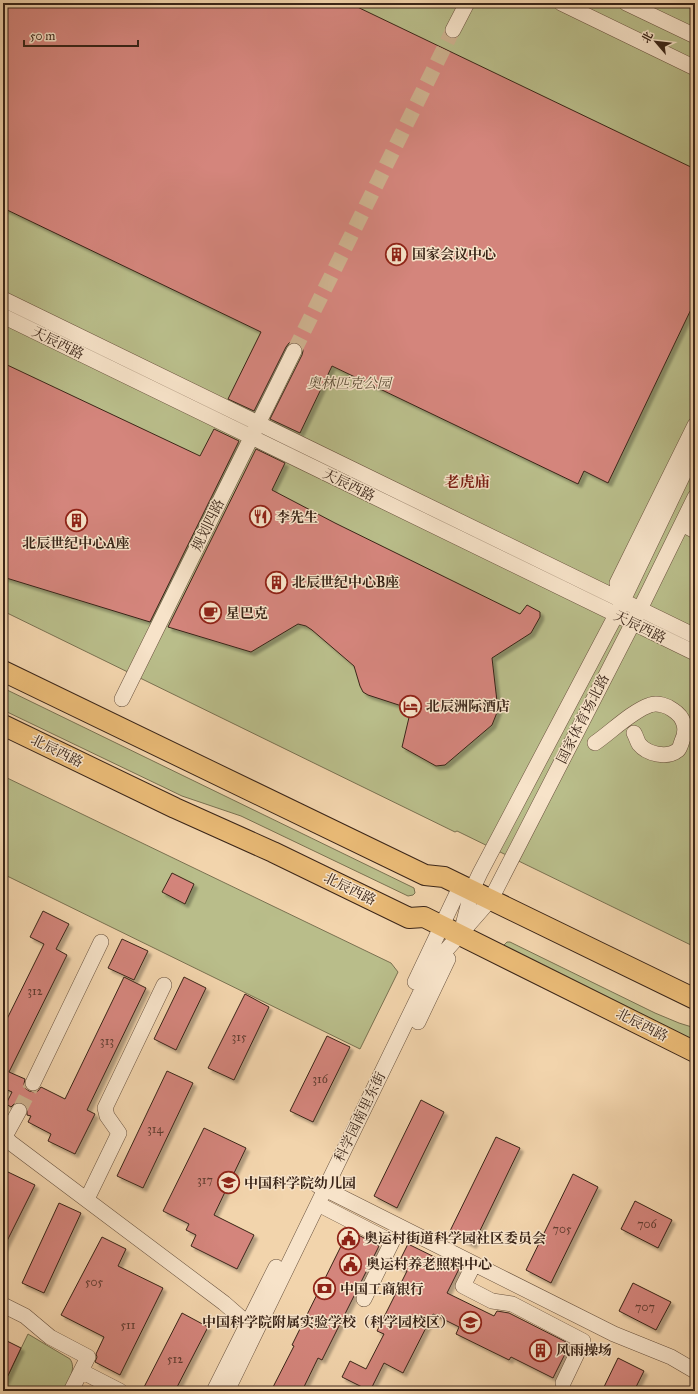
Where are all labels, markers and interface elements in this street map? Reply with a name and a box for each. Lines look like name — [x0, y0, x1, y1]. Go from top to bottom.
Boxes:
scale bar — [24, 22, 138, 48]
north arrow — [636, 22, 676, 62]
text: 50 m — [30, 29, 55, 43]
text: 北 — [639, 30, 656, 45]
building icon: 国家会议中心 — [384, 241, 410, 267]
place label: 国家会议中心 — [412, 246, 496, 263]
street label: 天辰西路 — [29, 323, 87, 363]
park label: 奥林匹克公园 — [307, 375, 393, 392]
street label: 天辰西路 — [320, 465, 378, 505]
district label: 老虎庙 — [444, 473, 490, 491]
street label: 规划四路 — [188, 496, 228, 554]
restaurant icon: 李先生 — [247, 504, 273, 530]
building icon: 北辰世纪中心A座 — [63, 508, 89, 534]
place label: 李先生 — [276, 509, 318, 526]
place label: 北辰世纪中心A座 — [22, 535, 130, 552]
building icon: 北辰世纪中心B座 — [263, 569, 289, 595]
place label: 北辰世纪中心B座 — [292, 574, 399, 591]
cafe icon: 星巴克 — [197, 600, 223, 626]
place label: 星巴克 — [226, 605, 268, 622]
street label: 天辰西路 — [611, 607, 669, 647]
street label: 国家体育场北路 — [553, 671, 613, 767]
hotel icon: 北辰洲际酒店 — [397, 693, 423, 719]
place label: 北辰洲际酒店 — [426, 698, 510, 715]
street label: 北辰西路 — [28, 731, 86, 771]
street label: 北辰西路 — [321, 869, 379, 909]
house number: 312 — [27, 984, 43, 998]
street label: 北辰西路 — [613, 1005, 671, 1045]
house number: 315 — [231, 1030, 247, 1044]
house number: 313 — [100, 1034, 114, 1048]
street label: 科学园南里东街 — [331, 1069, 389, 1165]
house number: 316 — [312, 1072, 329, 1086]
house number: 314 — [147, 1122, 163, 1136]
school or university icon: 中国科学院幼儿园 — [215, 1170, 241, 1196]
house number: 317 — [197, 1173, 213, 1187]
place label: 中国科学院幼儿园 — [244, 1175, 356, 1192]
house number: 706 — [637, 1217, 658, 1231]
house number: 705 — [553, 1222, 572, 1236]
public building icon: 奥运村街道科学园社区委员会 — [336, 1225, 362, 1251]
place label: 奥运村街道科学园社区委员会 — [364, 1230, 546, 1247]
public building icon: 奥运村养老照料中心 — [338, 1251, 364, 1277]
place label: 奥运村养老照料中心 — [366, 1256, 492, 1273]
house number: 505 — [85, 1275, 103, 1289]
bank icon: 中国工商银行 — [311, 1276, 337, 1302]
place label: 中国工商银行 — [340, 1281, 424, 1298]
house number: 707 — [635, 1300, 655, 1314]
school or university icon: 中国科学院附属实验学校（科学园校区） — [457, 1309, 483, 1335]
place label: 中国科学院附属实验学校（科学园校区） — [202, 1314, 454, 1331]
house number: 511 — [120, 1318, 136, 1332]
building icon: 风雨操场 — [527, 1337, 553, 1363]
place label: 风雨操场 — [556, 1342, 612, 1359]
house number: 512 — [167, 1352, 183, 1366]

